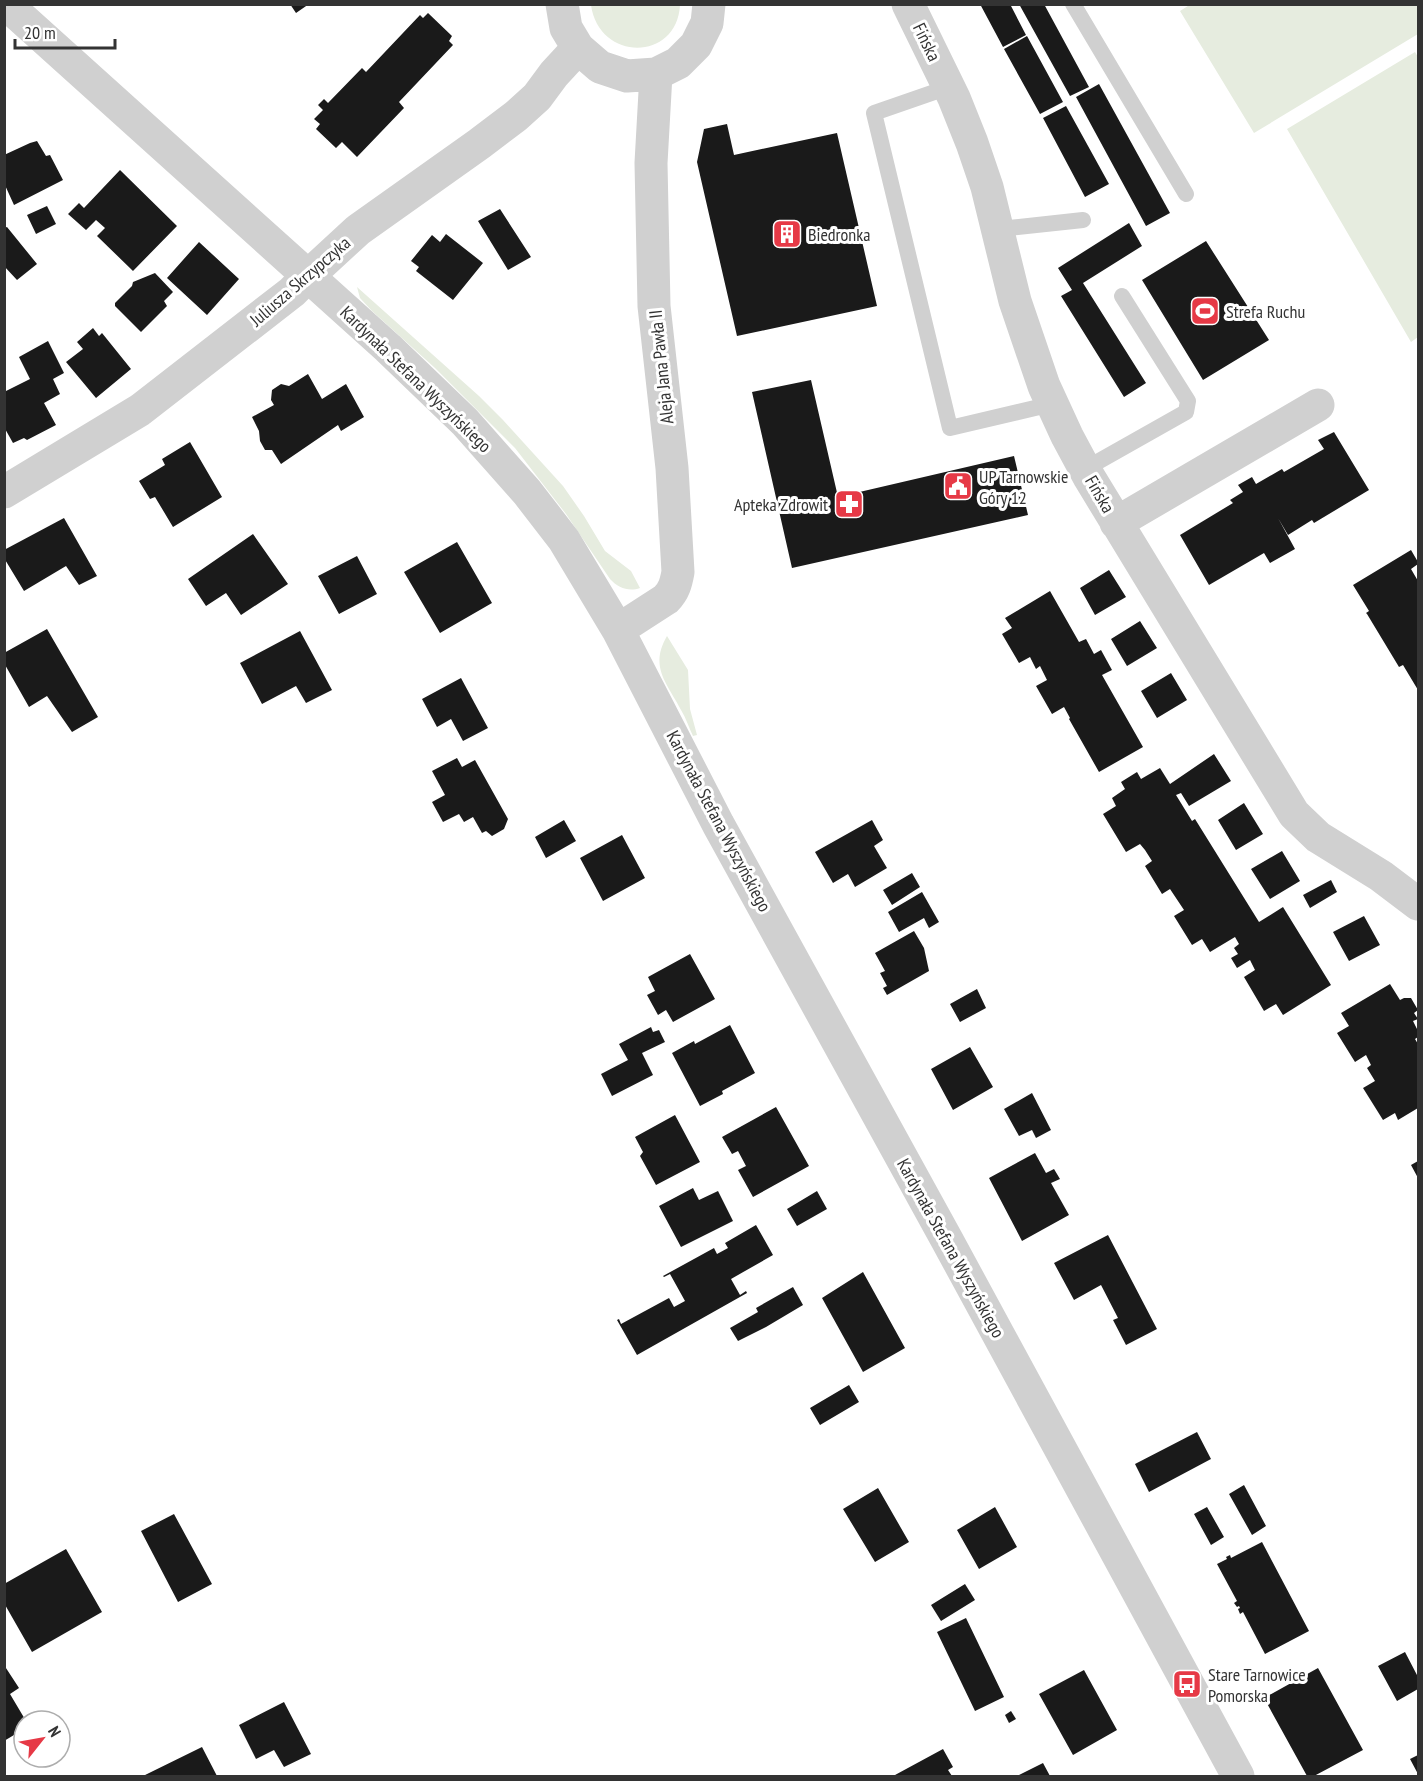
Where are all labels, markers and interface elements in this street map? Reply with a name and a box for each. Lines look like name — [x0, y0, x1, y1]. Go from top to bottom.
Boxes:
scale bar — [15, 12, 116, 50]
street label: Fińska — [908, 19, 946, 65]
text: 20 m — [24, 21, 56, 44]
building icon: Biedronka — [771, 218, 803, 250]
place label: Biedronka — [808, 223, 870, 246]
street label: Juliusza Skrzypczyka — [244, 231, 355, 332]
sports icon: Strefa Ruchu — [1189, 295, 1221, 327]
place label: Strefa Ruchu — [1226, 300, 1305, 323]
street label: Kardynała Stefana Wyszyńskiego — [336, 301, 497, 457]
street label: Aleja Jana Pawła II — [644, 309, 678, 425]
place label: UP Tarnowskie Góry 12 — [979, 465, 1068, 509]
public building icon: UP Tarnowskie Góry 12 — [942, 470, 974, 502]
street label: Fińska — [1080, 471, 1120, 517]
pharmacy icon: Apteka Zdrowit — [833, 488, 865, 520]
place label: Apteka Zdrowit — [734, 493, 828, 516]
street label: Kardynała Stefana Wyszyńskiego — [662, 727, 777, 916]
street label: Kardynała Stefana Wyszyńskiego — [892, 1154, 1010, 1342]
place label: Stare Tarnowice Pomorska — [1208, 1663, 1306, 1707]
bus stop icon: Stare Tarnowice Pomorska — [1171, 1668, 1203, 1700]
north arrow — [12, 1709, 72, 1769]
text: N — [44, 1722, 66, 1740]

